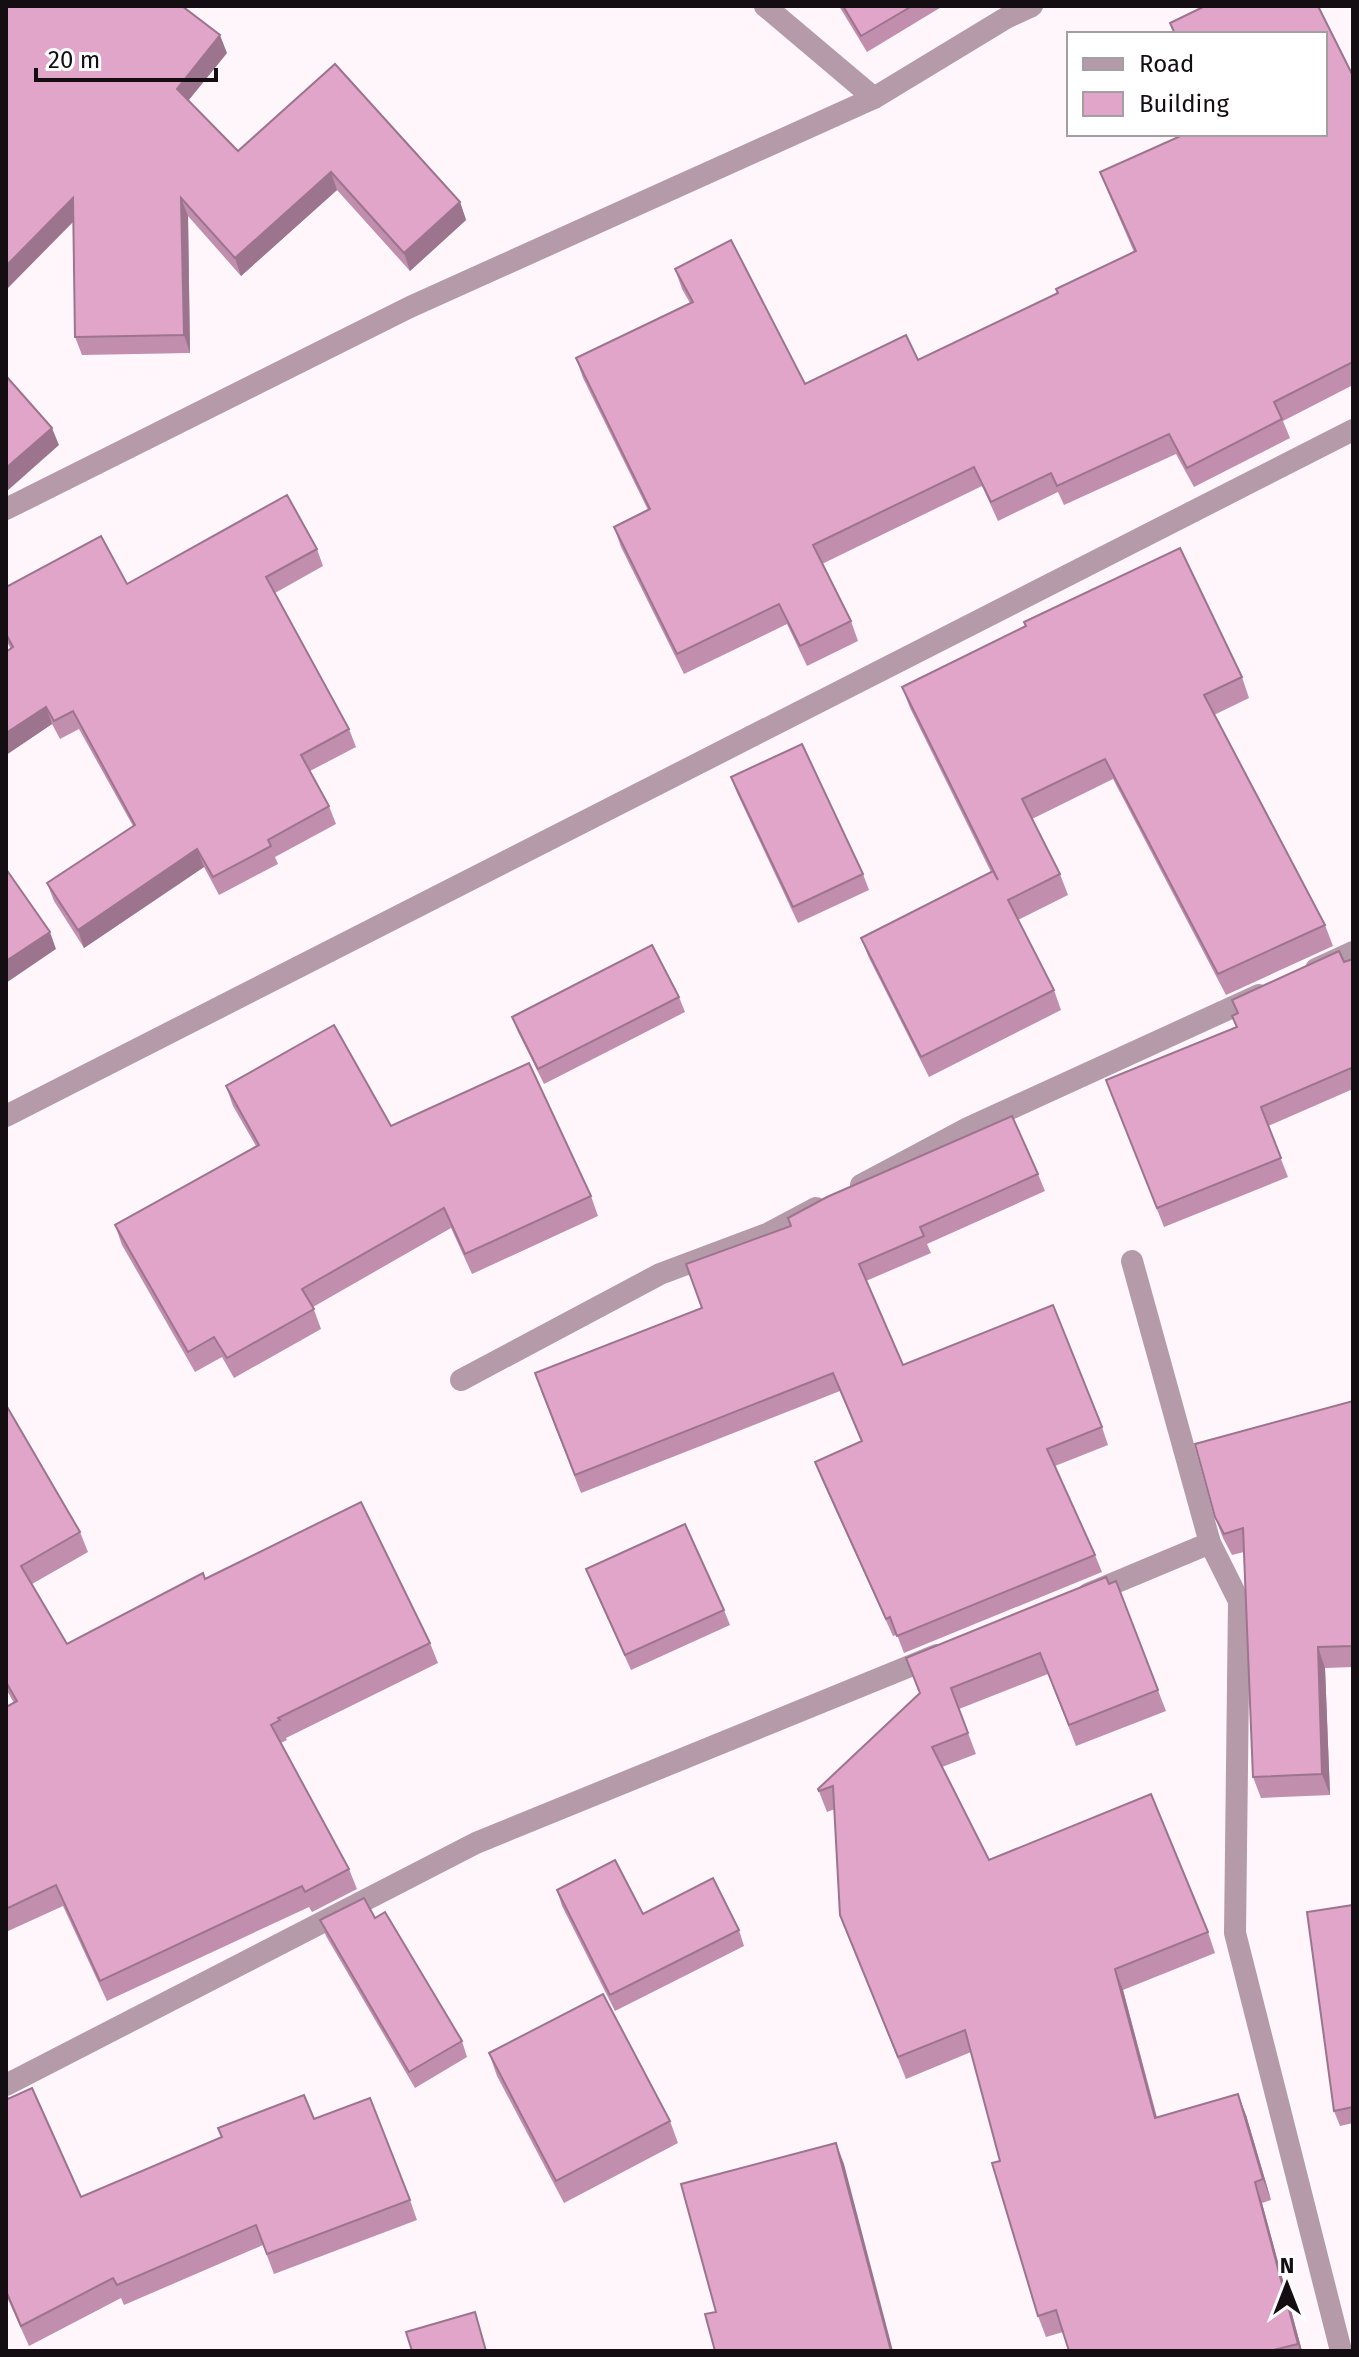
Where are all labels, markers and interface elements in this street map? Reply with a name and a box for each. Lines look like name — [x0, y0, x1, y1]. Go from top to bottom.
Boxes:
scale bar — [36, 32, 216, 82]
legend — [1067, 32, 1327, 136]
text: 20 m — [48, 46, 100, 74]
text: Road — [1139, 50, 1194, 78]
text: Building — [1139, 90, 1229, 118]
north arrow — [1247, 2245, 1327, 2325]
text: N — [1280, 2252, 1294, 2279]

